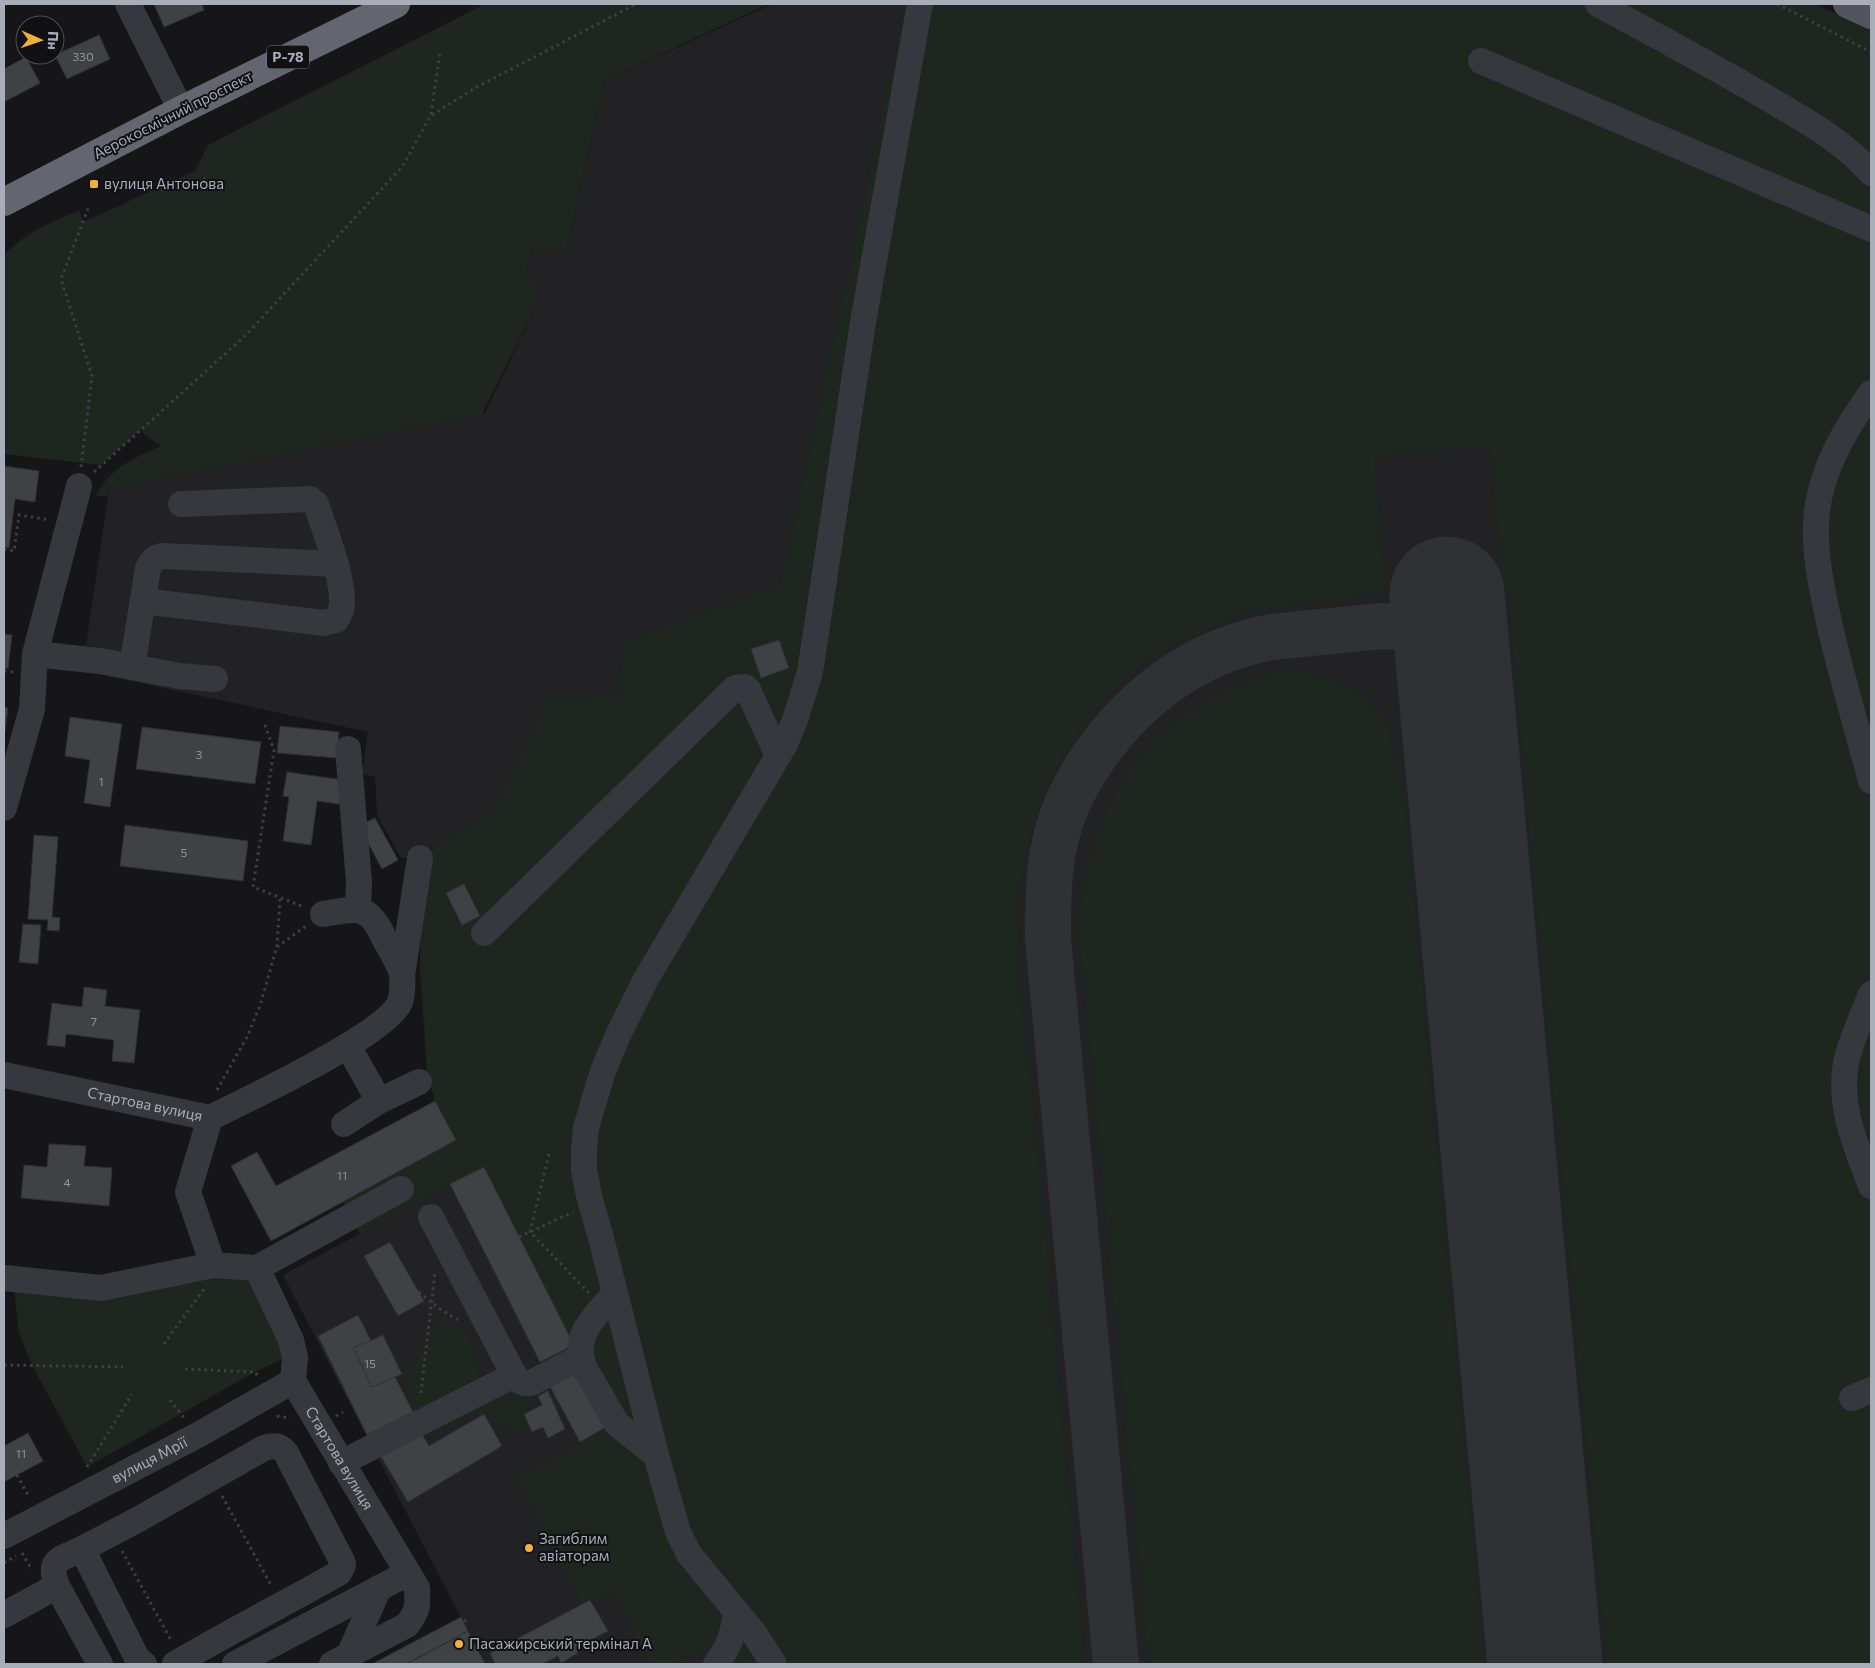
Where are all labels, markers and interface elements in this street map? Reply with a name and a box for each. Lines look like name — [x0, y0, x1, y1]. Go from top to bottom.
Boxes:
north arrow — [15, 15, 65, 65]
text: Пн — [45, 31, 62, 50]
road number: Р-78 — [267, 46, 309, 68]
house number: 330 — [72, 49, 94, 63]
street label: Аерокосмічний проспект — [90, 66, 255, 162]
place label: вулиця Антонова — [104, 174, 224, 192]
marker: вулиця Антонова — [88, 178, 100, 190]
house number: 3 — [196, 747, 203, 761]
house number: 1 — [98, 774, 104, 788]
house number: 5 — [181, 845, 188, 859]
house number: 7 — [91, 1014, 97, 1028]
street label: Стартова вулиця — [86, 1083, 204, 1124]
house number: 11 — [337, 1168, 347, 1182]
house number: 4 — [63, 1175, 71, 1189]
house number: 15 — [364, 1356, 376, 1370]
street label: Стартова вулиця — [302, 1403, 378, 1513]
street label: вулиця Мрії — [108, 1432, 191, 1487]
house number: 11 — [16, 1446, 26, 1460]
place label: Загиблим авіаторам — [539, 1529, 610, 1564]
marker: Загиблим авіаторам — [523, 1542, 535, 1554]
place label: Пасажирський термінал A — [469, 1634, 652, 1652]
marker: Пасажирський термінал A — [453, 1638, 465, 1650]

